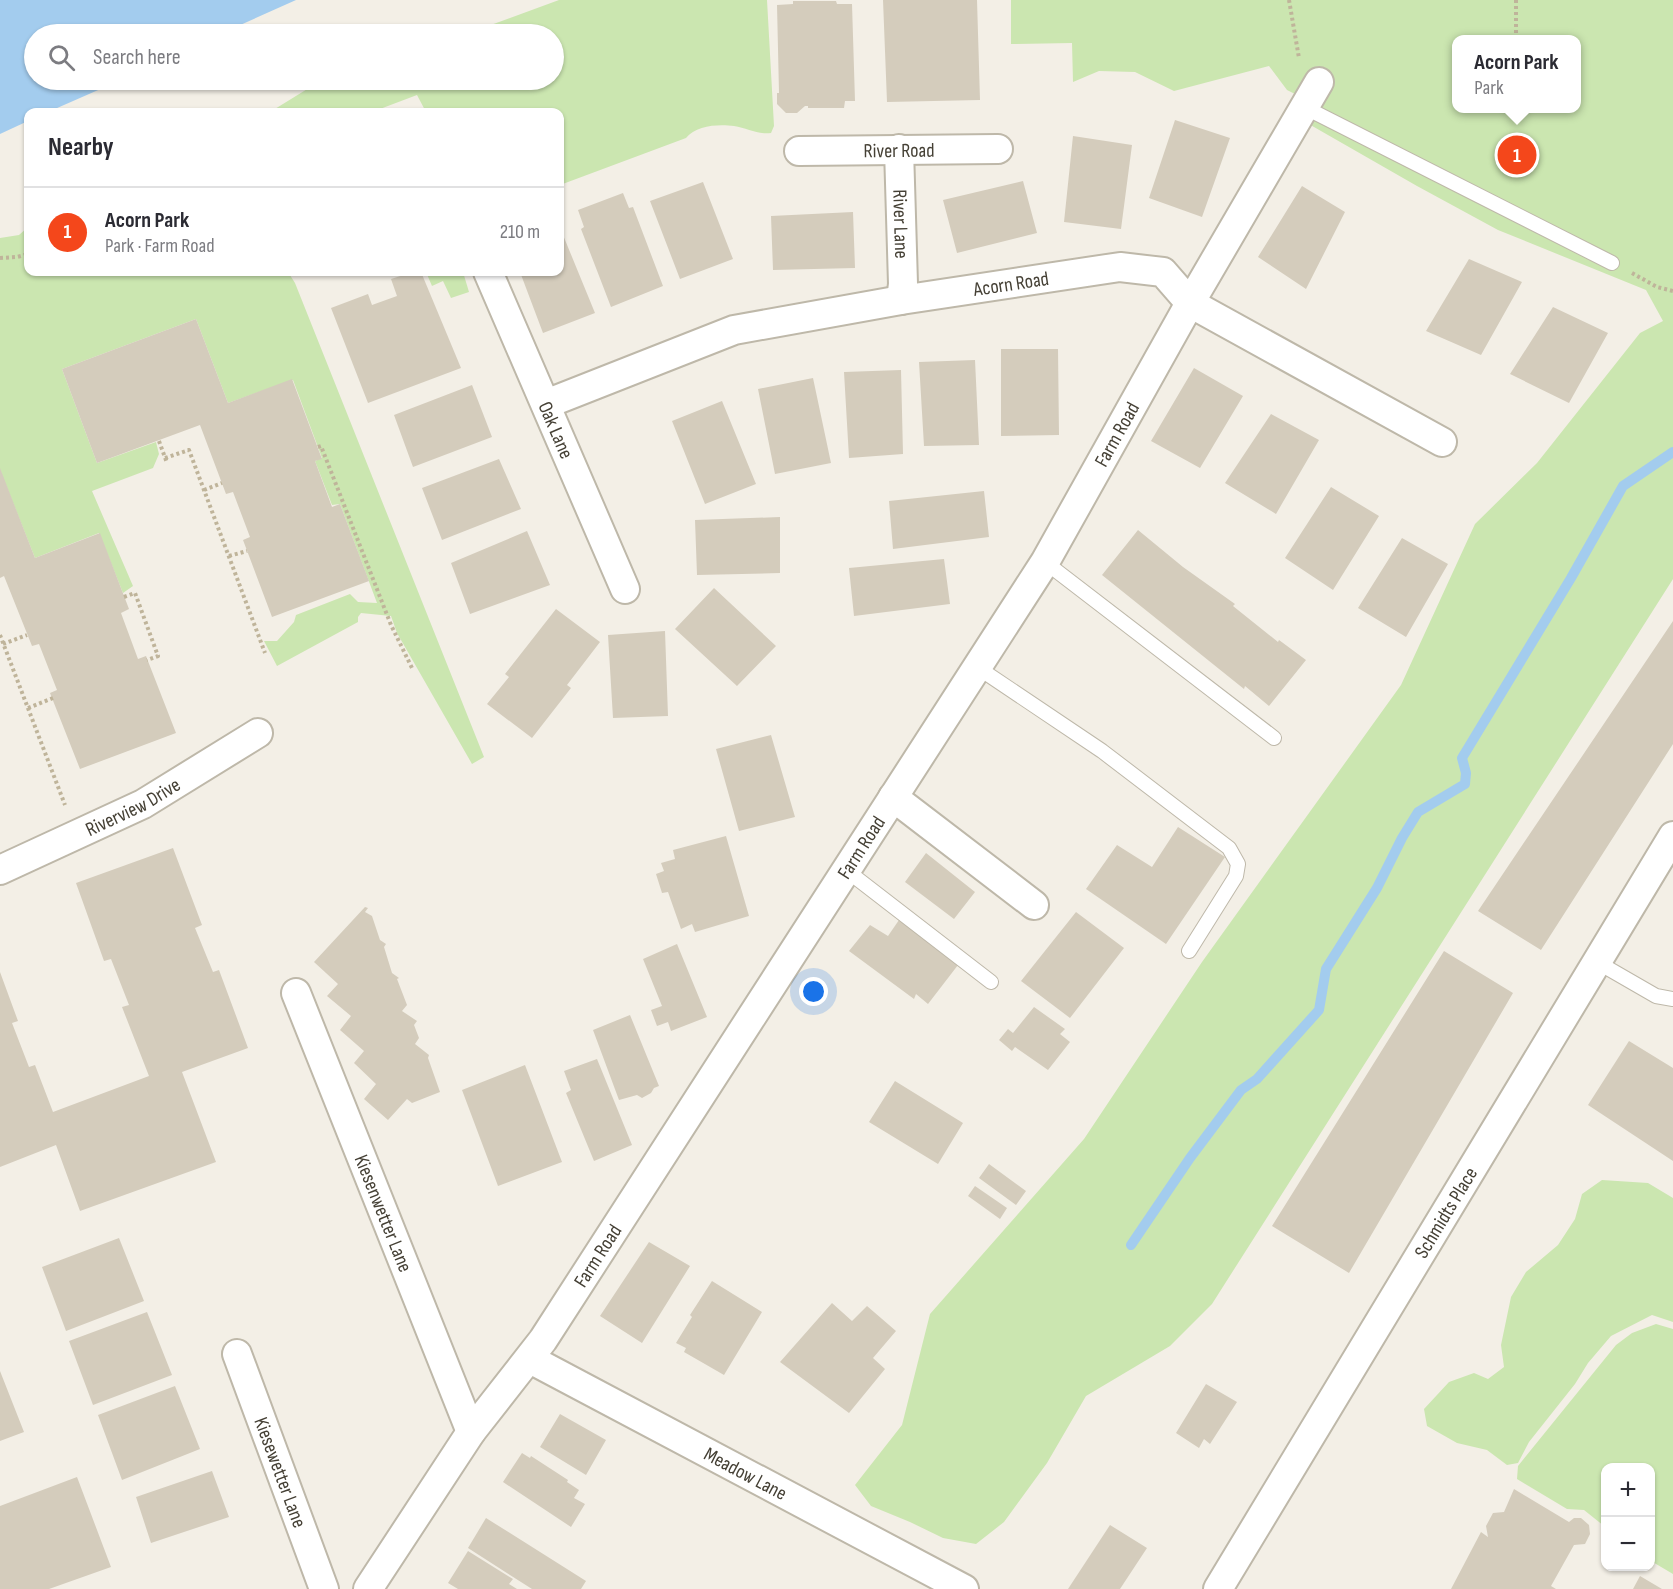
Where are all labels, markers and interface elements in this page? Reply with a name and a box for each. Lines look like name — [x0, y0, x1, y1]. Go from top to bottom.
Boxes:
search box — [24, 24, 564, 90]
popup — [1452, 35, 1581, 113]
icon: search — [45, 41, 78, 74]
text: Search here — [93, 44, 180, 71]
text: Acorn Park — [1474, 49, 1559, 76]
text: Park — [1474, 76, 1504, 100]
text: Nearby — [48, 132, 114, 163]
pin: 1 — [1498, 132, 1537, 178]
street label: River Road — [863, 139, 935, 163]
street label: River Lane — [887, 189, 913, 259]
text: Acorn Park — [105, 207, 189, 234]
text: 1 — [64, 220, 71, 244]
text: 210 m — [500, 220, 540, 244]
text: Park · Farm Road — [105, 234, 215, 258]
street label: Acorn Road — [971, 267, 1051, 302]
street label: Oak Lane — [532, 398, 578, 463]
street label: Farm Road — [1090, 398, 1145, 471]
street label: Riverview Drive — [82, 773, 185, 842]
street label: Farm Road — [833, 812, 891, 884]
your location — [799, 977, 828, 1006]
street label: Kiesenwetter Lane — [349, 1151, 417, 1276]
street label: Schmidts Place — [1410, 1163, 1483, 1263]
street label: Farm Road — [569, 1220, 627, 1292]
street label: Kiesewetter Lane — [248, 1414, 311, 1531]
street label: Meadow Lane — [700, 1442, 791, 1506]
map controls — [1601, 1463, 1655, 1571]
button: + — [1601, 1463, 1655, 1517]
button: − — [1601, 1517, 1655, 1571]

